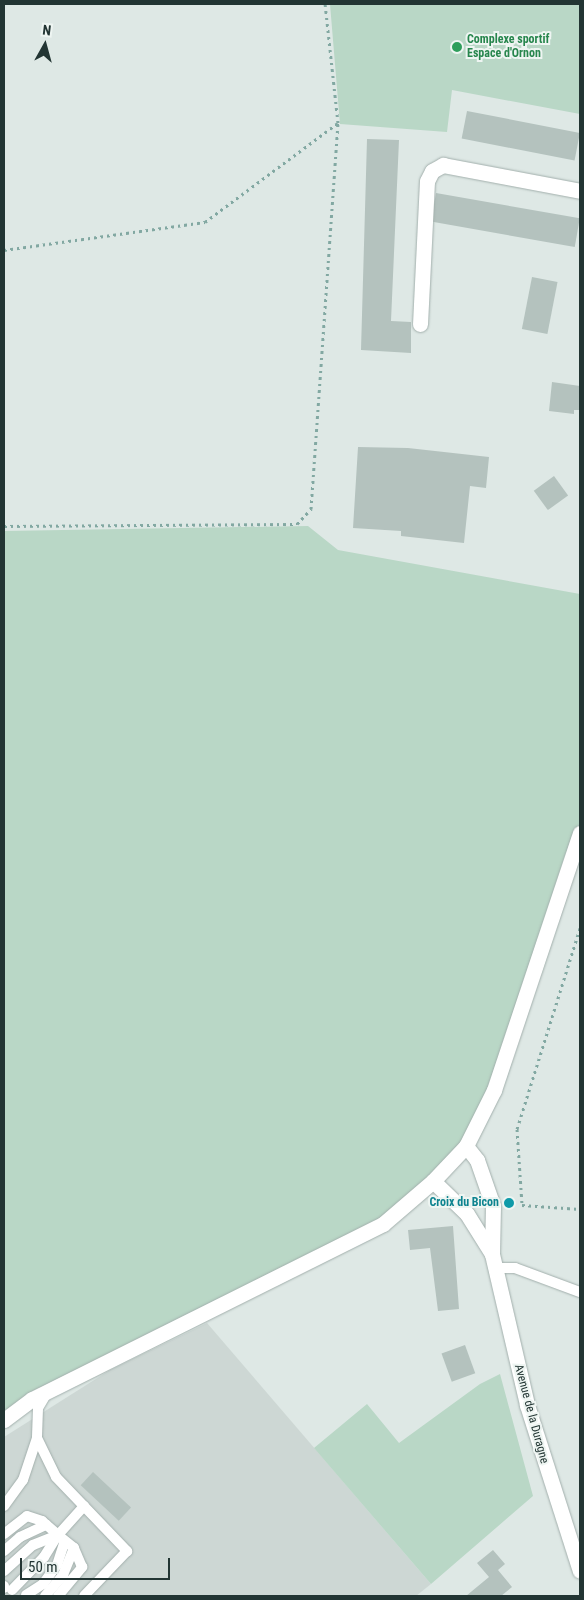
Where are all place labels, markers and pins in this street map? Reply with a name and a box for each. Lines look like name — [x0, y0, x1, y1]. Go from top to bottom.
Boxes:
place label: Complexe sportif Espace d'Ornon — [467, 33, 549, 61]
marker: Complexe sportif Espace d'Ornon — [451, 41, 463, 53]
place label: Croix du Bicon — [429, 1196, 499, 1210]
marker: Croix du Bicon — [503, 1197, 515, 1209]

